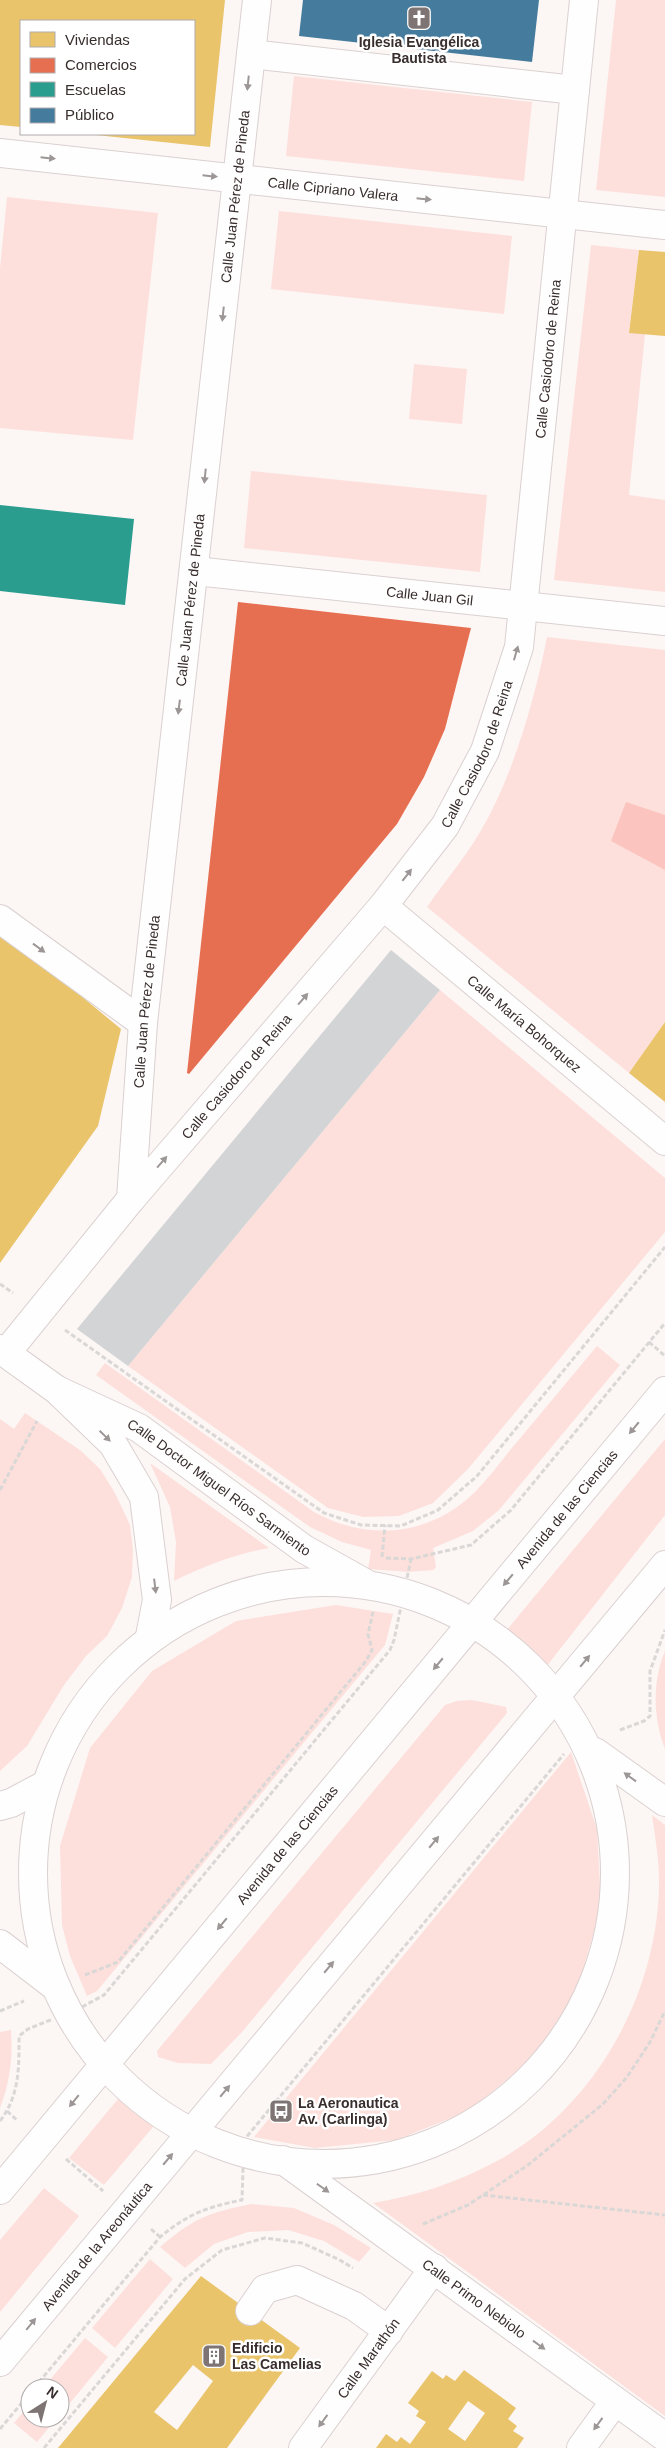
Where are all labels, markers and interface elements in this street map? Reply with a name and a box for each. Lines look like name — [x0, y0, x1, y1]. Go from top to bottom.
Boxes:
church icon: Iglesia Evangélica Bautista — [406, 5, 432, 31]
legend — [20, 20, 195, 135]
text: Viviendas — [65, 31, 130, 48]
place label: Iglesia Evangélica Bautista — [359, 34, 480, 66]
text: Comercios — [65, 56, 137, 73]
one-way arrow — [244, 76, 252, 92]
text: Escuelas — [65, 81, 126, 98]
text: Público — [65, 106, 114, 123]
street label: Calle Juan Pérez de Pineda — [218, 109, 253, 284]
one-way arrow — [41, 154, 57, 162]
one-way arrow — [202, 172, 218, 180]
street label: Calle Cipriano Valera — [267, 174, 399, 204]
one-way arrow — [416, 195, 432, 203]
street label: Calle Casiodoro de Reina — [532, 278, 564, 439]
one-way arrow — [219, 307, 227, 323]
one-way arrow — [201, 468, 209, 484]
street label: Calle Juan Pérez de Pineda — [173, 513, 208, 687]
street label: Calle Juan Gil — [385, 583, 474, 609]
one-way arrow — [513, 645, 521, 660]
street label: Calle Casiodoro de Reina — [438, 678, 516, 831]
one-way arrow — [175, 699, 183, 715]
one-way arrow — [402, 868, 412, 882]
street label: Calle Juan Pérez de Pineda — [131, 914, 163, 1089]
one-way arrow — [33, 943, 46, 953]
street label: Calle María Bohorquez — [464, 972, 585, 1076]
one-way arrow — [297, 993, 308, 1006]
street label: Calle Casiodoro de Reina — [178, 1010, 295, 1142]
one-way arrow — [157, 1156, 168, 1169]
street label: Calle Doctor Miguel Ríos Sarmiento — [125, 1416, 314, 1559]
one-way arrow — [628, 1421, 639, 1434]
one-way arrow — [99, 1430, 111, 1442]
street label: Avenida de las Ciencias — [513, 1446, 621, 1572]
one-way arrow — [502, 1573, 513, 1586]
one-way arrow — [151, 1578, 159, 1594]
one-way arrow — [579, 1655, 590, 1668]
one-way arrow — [432, 1657, 443, 1670]
one-way arrow — [623, 1772, 637, 1782]
street label: Avenida de las Ciencias — [233, 1782, 341, 1907]
one-way arrow — [428, 1836, 439, 1849]
one-way arrow — [217, 1917, 228, 1930]
one-way arrow — [324, 1960, 335, 1973]
one-way arrow — [219, 2086, 231, 2098]
one-way arrow — [69, 2094, 80, 2107]
place label: La Aeronautica Av. (Carlinga) — [298, 2095, 399, 2127]
bus stop icon: La Aeronautica Av. (Carlinga) — [268, 2098, 294, 2124]
one-way arrow — [163, 2153, 174, 2166]
street label: Avenida de la Areonáutica — [38, 2178, 155, 2314]
one-way arrow — [316, 2183, 330, 2193]
street label: Calle Primo Nebiolo — [419, 2256, 529, 2342]
street label: Calle Marathón — [334, 2315, 403, 2401]
one-way arrow — [25, 2319, 37, 2331]
place label: Edificio Las Camelias — [232, 2340, 322, 2372]
one-way arrow — [532, 2340, 546, 2350]
building icon: Edificio Las Camelias — [201, 2343, 227, 2369]
north arrow — [20, 2378, 70, 2428]
text: N — [44, 2383, 61, 2402]
one-way arrow — [318, 2414, 328, 2428]
one-way arrow — [593, 2417, 603, 2431]

